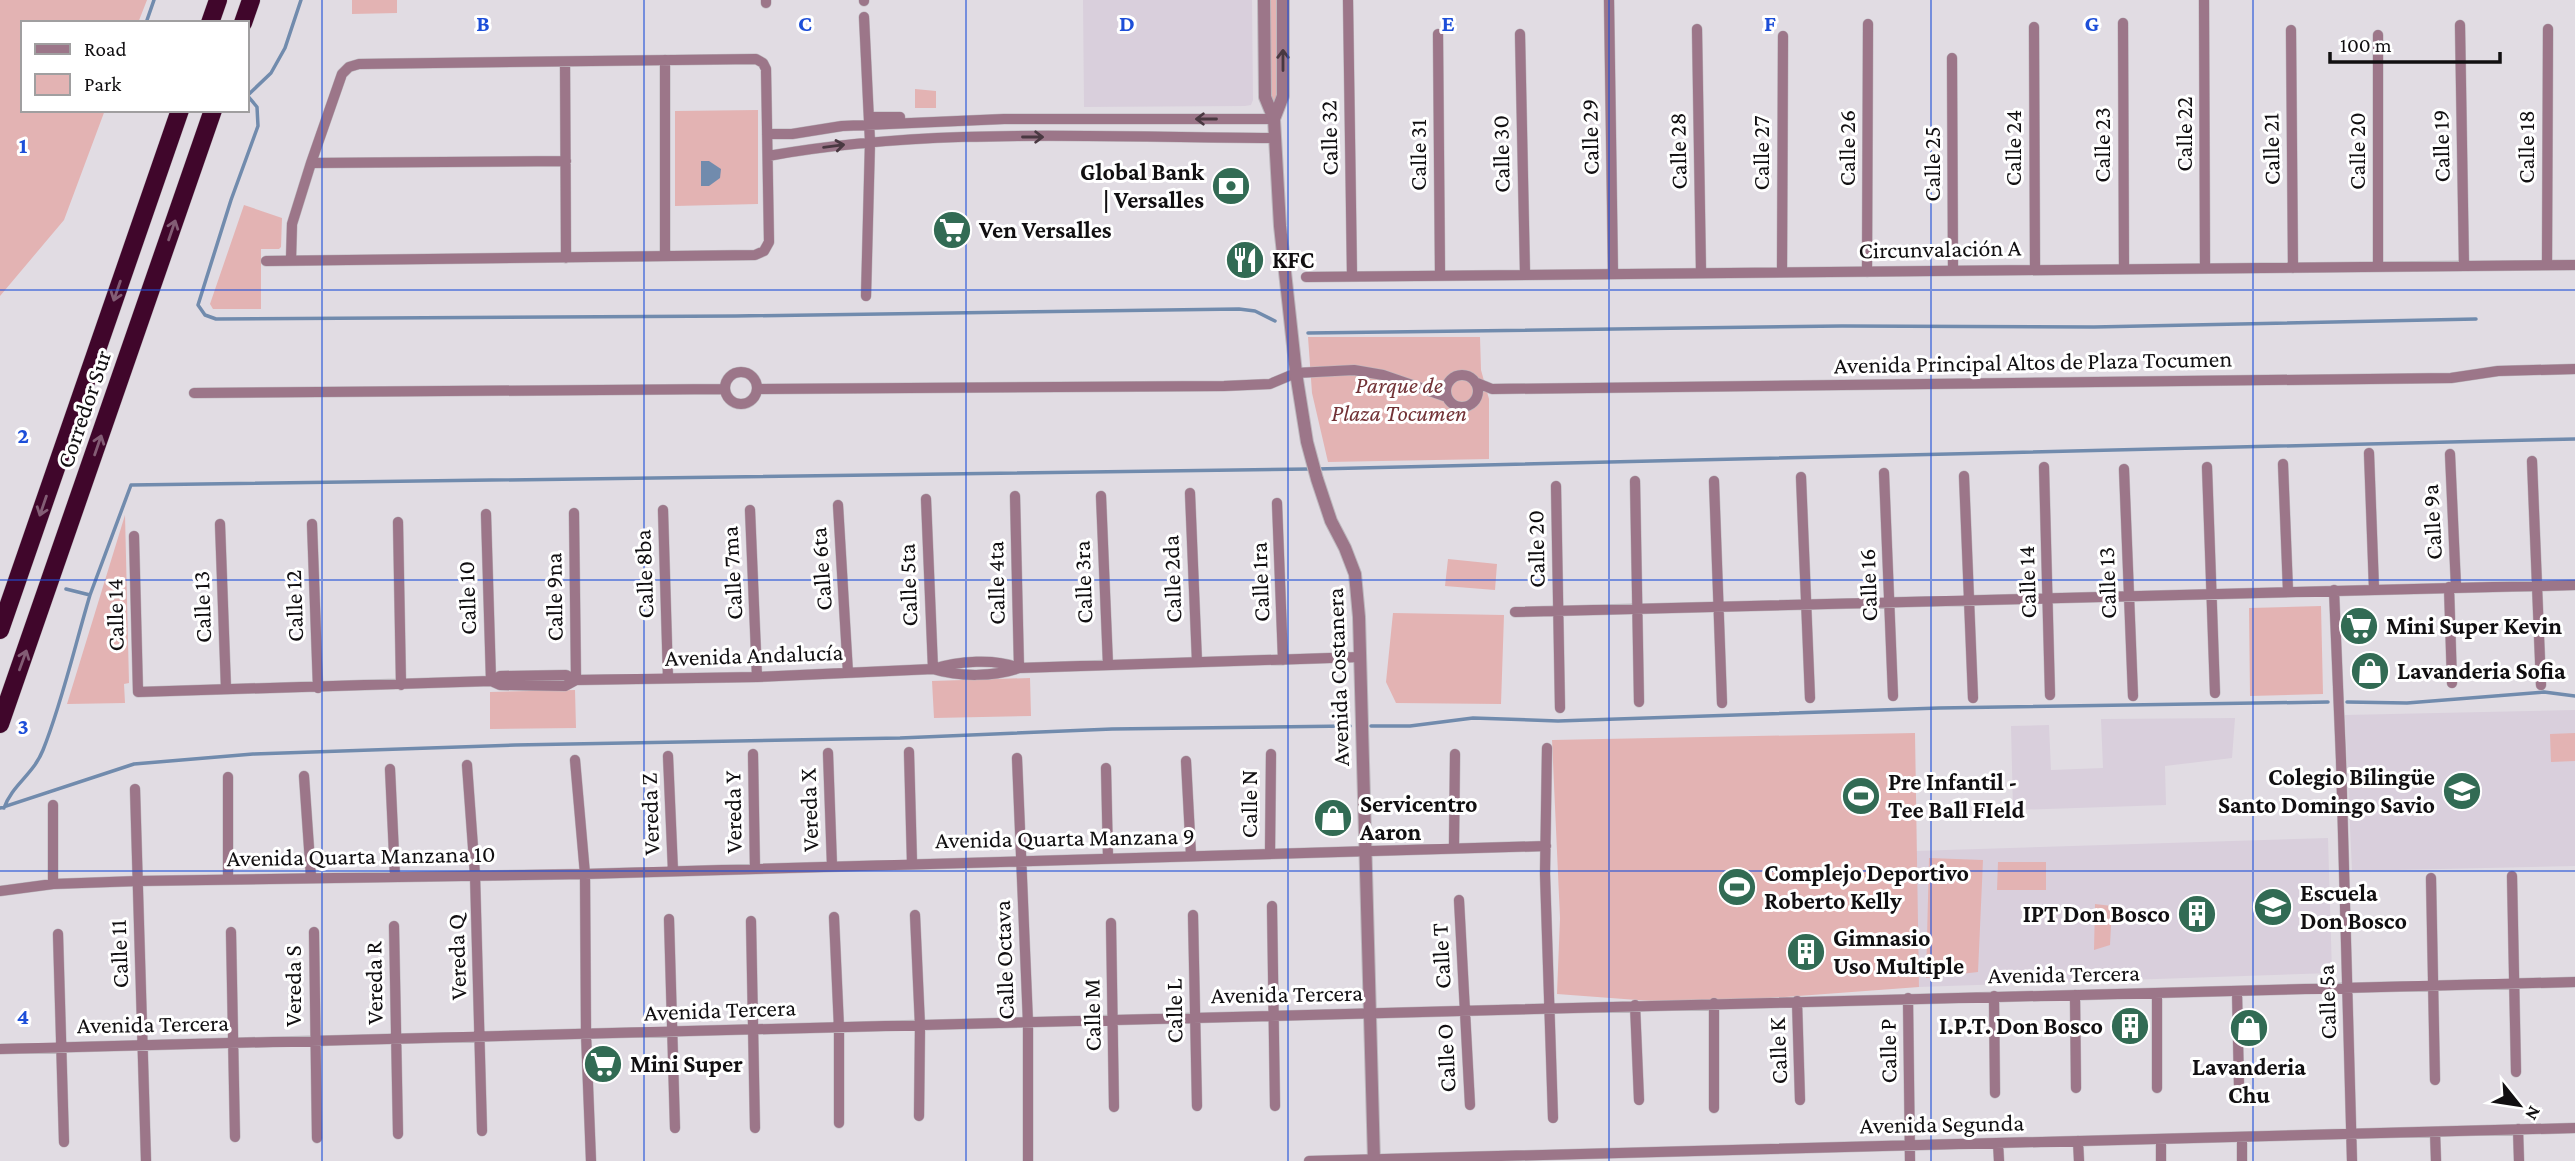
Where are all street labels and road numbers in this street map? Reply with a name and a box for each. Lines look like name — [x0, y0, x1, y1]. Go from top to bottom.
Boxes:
street label: Calle 22 — [2170, 96, 2197, 172]
street label: Calle 29 — [1575, 99, 1604, 175]
street label: Calle 32 — [1314, 100, 1343, 176]
street label: Calle 23 — [2088, 107, 2115, 183]
street label: Calle 19 — [2426, 109, 2455, 183]
street label: Calle 26 — [1833, 110, 1860, 186]
street label: Calle 24 — [1999, 110, 2026, 186]
street label: Calle 18 — [2512, 110, 2539, 184]
street label: Calle 28 — [1663, 112, 1692, 190]
street label: Calle 20 — [2343, 112, 2370, 190]
street label: Calle 21 — [2256, 113, 2285, 185]
street label: Calle 30 — [1486, 115, 1515, 193]
street label: Calle 27 — [1747, 116, 1774, 190]
street label: Calle 31 — [1404, 119, 1431, 191]
street label: Calle 25 — [1918, 126, 1945, 202]
street label: Circunvalación A — [1858, 234, 2022, 263]
street label: Avenida Principal Altos de Plaza Tocumen — [1834, 345, 2232, 378]
street label: Corredor Sur — [51, 346, 116, 471]
street label: Calle 9a — [2416, 483, 2447, 561]
street label: Calle 20 — [1521, 510, 1550, 588]
street label: Calle 7ma — [716, 525, 747, 621]
street label: Calle 6ta — [804, 526, 837, 612]
street label: Calle 8ba — [628, 529, 659, 619]
street label: Calle 2da — [1156, 535, 1187, 623]
street label: Calle 3ra — [1068, 540, 1097, 624]
street label: Calle 4ta — [981, 541, 1010, 625]
street label: Calle 1ra — [1245, 542, 1274, 622]
street label: Calle 5ta — [893, 543, 922, 627]
street label: Calle 14 — [2012, 545, 2041, 619]
street label: Calle 13 — [2092, 546, 2121, 620]
street label: Calle 16 — [1853, 548, 1882, 622]
street label: Calle 9na — [539, 552, 568, 642]
street label: Calle 10 — [452, 560, 481, 636]
street label: Calle 12 — [279, 569, 308, 643]
street label: Calle 13 — [187, 570, 216, 644]
street label: Calle 14 — [100, 578, 129, 652]
street label: Avenida Costanera — [1321, 587, 1354, 767]
street label: Avenida Andalucía — [664, 638, 844, 671]
street label: Vereda X — [794, 767, 823, 852]
street label: Vereda Y — [718, 770, 747, 854]
street label: Calle N — [1235, 770, 1262, 838]
street label: Vereda Z — [635, 772, 664, 856]
street label: Avenida Quarta Manzana 9 — [935, 822, 1195, 853]
street label: Avenida Quarta Manzana 10 — [226, 840, 496, 871]
street label: Calle Octava — [988, 900, 1019, 1020]
street label: Vereda Q — [441, 912, 471, 1001]
street label: Calle 11 — [104, 919, 133, 989]
street label: Calle T — [1425, 922, 1456, 990]
street label: Vereda R — [359, 940, 388, 1025]
street label: Vereda S — [279, 945, 306, 1027]
street label: Avenida Tercera — [1988, 959, 2140, 988]
street label: Calle 5a — [2312, 964, 2341, 1040]
street label: Calle M — [1077, 978, 1106, 1052]
street label: Calle L — [1159, 978, 1188, 1044]
street label: Avenida Tercera — [1211, 979, 1363, 1008]
street label: Avenida Tercera — [643, 993, 797, 1026]
street label: Avenida Tercera — [77, 1009, 229, 1038]
street label: Calle K — [1763, 1017, 1792, 1085]
street label: Calle P — [1873, 1018, 1902, 1084]
street label: Calle O — [1430, 1023, 1461, 1093]
street label: Avenida Segunda — [1859, 1109, 2025, 1138]

